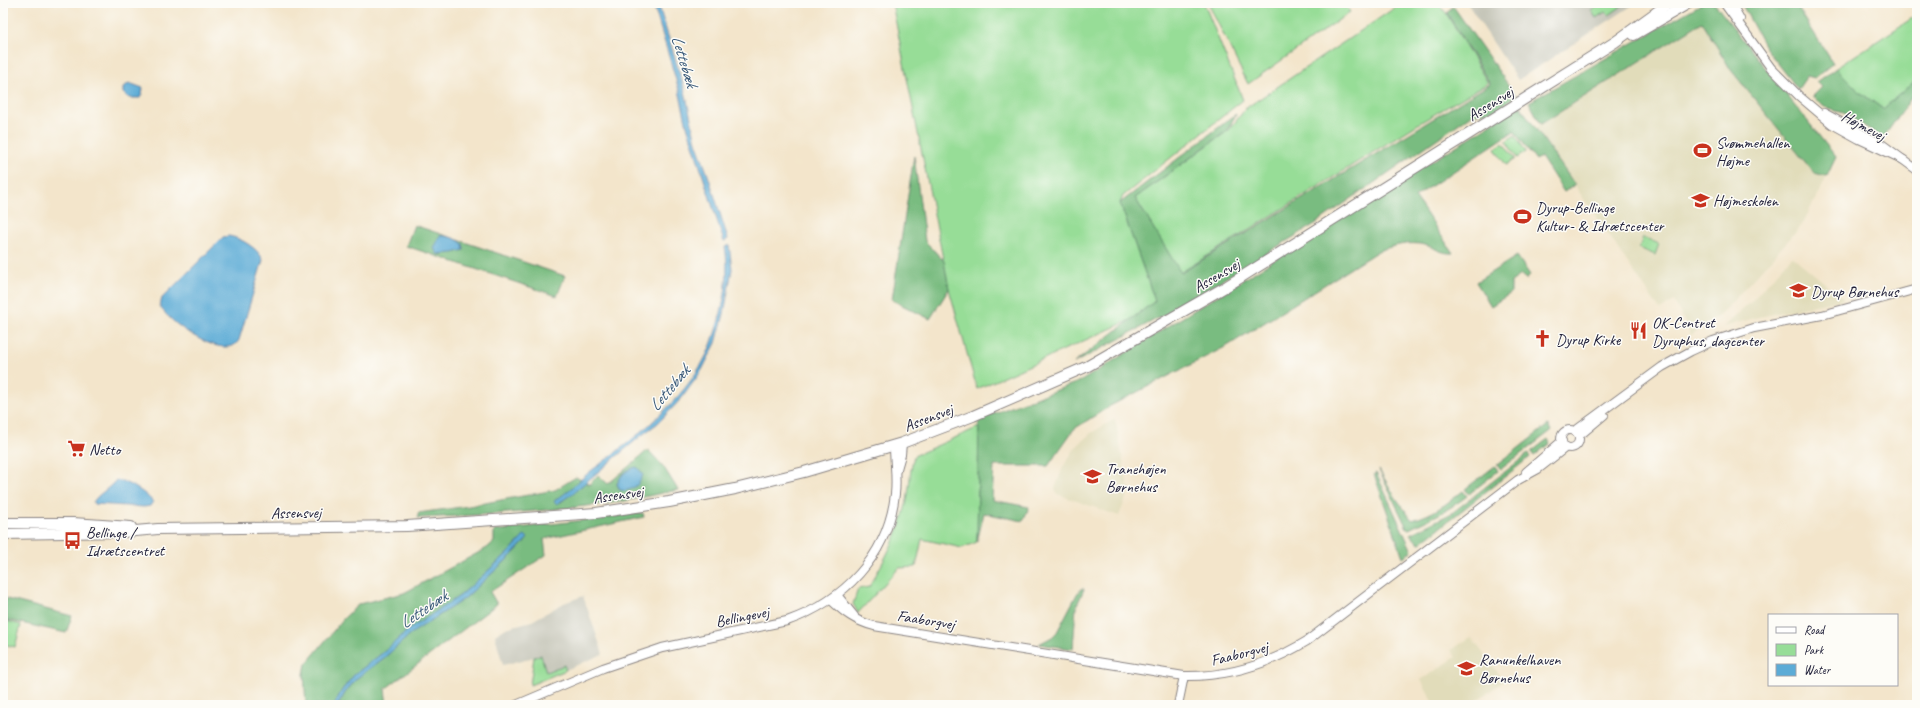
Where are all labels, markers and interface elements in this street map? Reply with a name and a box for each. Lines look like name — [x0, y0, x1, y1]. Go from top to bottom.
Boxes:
water label: Lettebæk — [667, 33, 703, 92]
street label: Assensvej — [1464, 81, 1519, 126]
street label: Højmevej — [1838, 106, 1890, 146]
place label: Svømmehallen Højme — [1716, 133, 1790, 171]
sports icon: Svømmehallen Højme — [1693, 141, 1713, 161]
school or university icon: Højmeskolen — [1690, 190, 1710, 210]
place label: Højmeskolen — [1713, 191, 1779, 211]
place label: Dyrup-Bellinge Kultur- & Idrætscenter — [1536, 198, 1665, 236]
sports icon: Dyrup-Bellinge Kultur- & Idrætscenter — [1513, 206, 1533, 226]
street label: Assensvej — [1190, 253, 1245, 297]
school or university icon: Dyrup Børnehus — [1788, 281, 1808, 301]
place label: Dyrup Børnehus — [1811, 282, 1900, 302]
place label: OK-Centret Dyruphus, dagcenter — [1652, 313, 1765, 351]
restaurant icon: OK-Centret Dyruphus, dagcenter — [1629, 321, 1649, 341]
church icon: Dyrup Kirke — [1533, 329, 1553, 349]
place label: Dyrup Kirke — [1556, 330, 1622, 350]
water label: Lettebæk — [644, 359, 696, 415]
street label: Assensvej — [901, 399, 957, 436]
supermarket icon: Netto — [66, 439, 86, 459]
place label: Netto — [89, 440, 123, 460]
place label: Tranehøjen Børnehus — [1106, 459, 1166, 497]
school or university icon: Tranehøjen Børnehus — [1083, 467, 1103, 487]
street label: Assensvej — [592, 481, 646, 508]
street label: Assensvej — [271, 503, 323, 523]
place label: Bellinge / Idrætscentret — [86, 523, 166, 561]
bus stop icon: Bellinge / Idrætscentret — [63, 531, 83, 551]
water label: Lettebæk — [395, 584, 453, 633]
street label: Bellingevej — [714, 602, 772, 632]
street label: Faaborgvej — [896, 606, 959, 635]
legend — [1768, 614, 1898, 686]
text: Road — [1804, 622, 1826, 638]
street label: Faaborgvej — [1209, 637, 1272, 671]
text: Park — [1804, 642, 1825, 658]
place label: Ranunkelhaven Børnehus — [1479, 650, 1561, 688]
school or university icon: Ranunkelhaven Børnehus — [1456, 658, 1476, 678]
text: Water — [1804, 662, 1832, 678]

